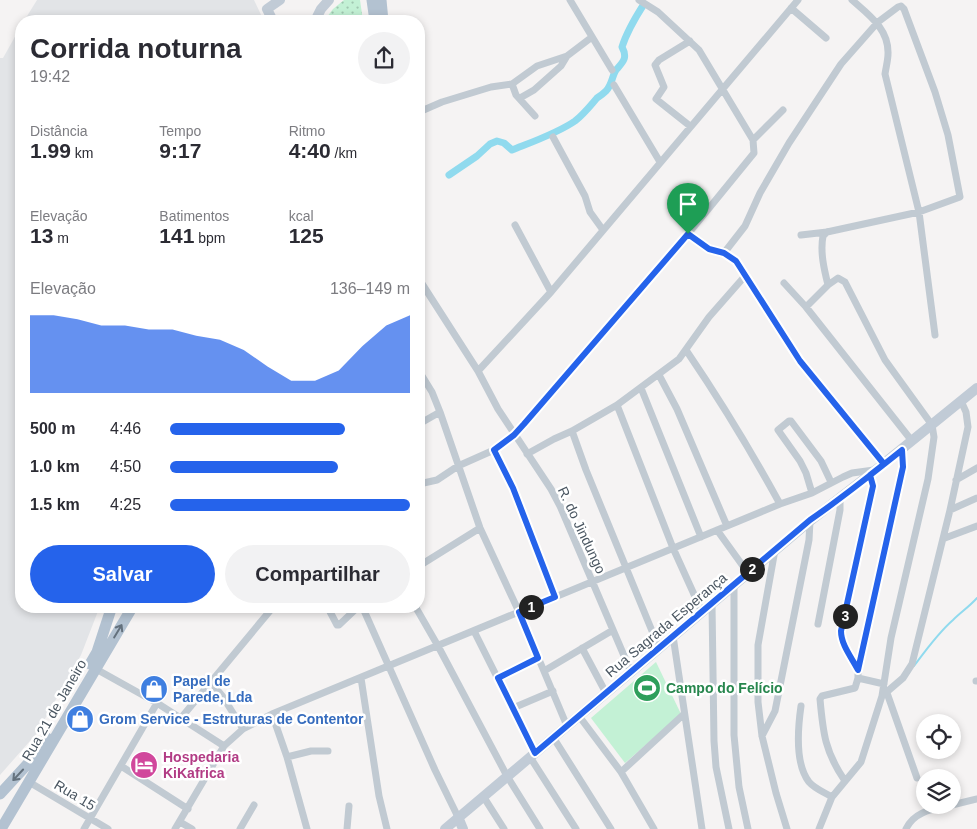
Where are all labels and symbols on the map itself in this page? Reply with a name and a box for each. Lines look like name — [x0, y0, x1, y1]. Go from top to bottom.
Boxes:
pin — [667, 183, 709, 234]
street label: R. do Jindungo — [555, 484, 609, 576]
pin: 2 — [740, 556, 764, 582]
street label: Rua Sagrada Esperança — [602, 569, 730, 680]
pin: 1 — [518, 594, 544, 620]
pin: 3 — [832, 604, 858, 628]
one-way arrow — [114, 624, 124, 638]
street label: Rua 21 de Janeiro — [18, 656, 90, 764]
place label: Papel de Parede, Lda — [173, 673, 253, 705]
sports icon: Campo do Felício — [632, 673, 662, 703]
shop icon: Papel de Parede, Lda — [139, 674, 169, 704]
place label: Campo do Felício — [666, 680, 783, 696]
shop icon: Grom Service - Estruturas de Contentor — [65, 704, 95, 734]
place label: Grom Service - Estruturas de Contentor — [99, 711, 364, 727]
place label: Hospedaria KiKafrica — [163, 749, 239, 781]
hotel icon: Hospedaria KiKafrica — [129, 750, 159, 780]
one-way arrow — [12, 769, 24, 782]
street label: Rua 15 — [52, 777, 99, 814]

